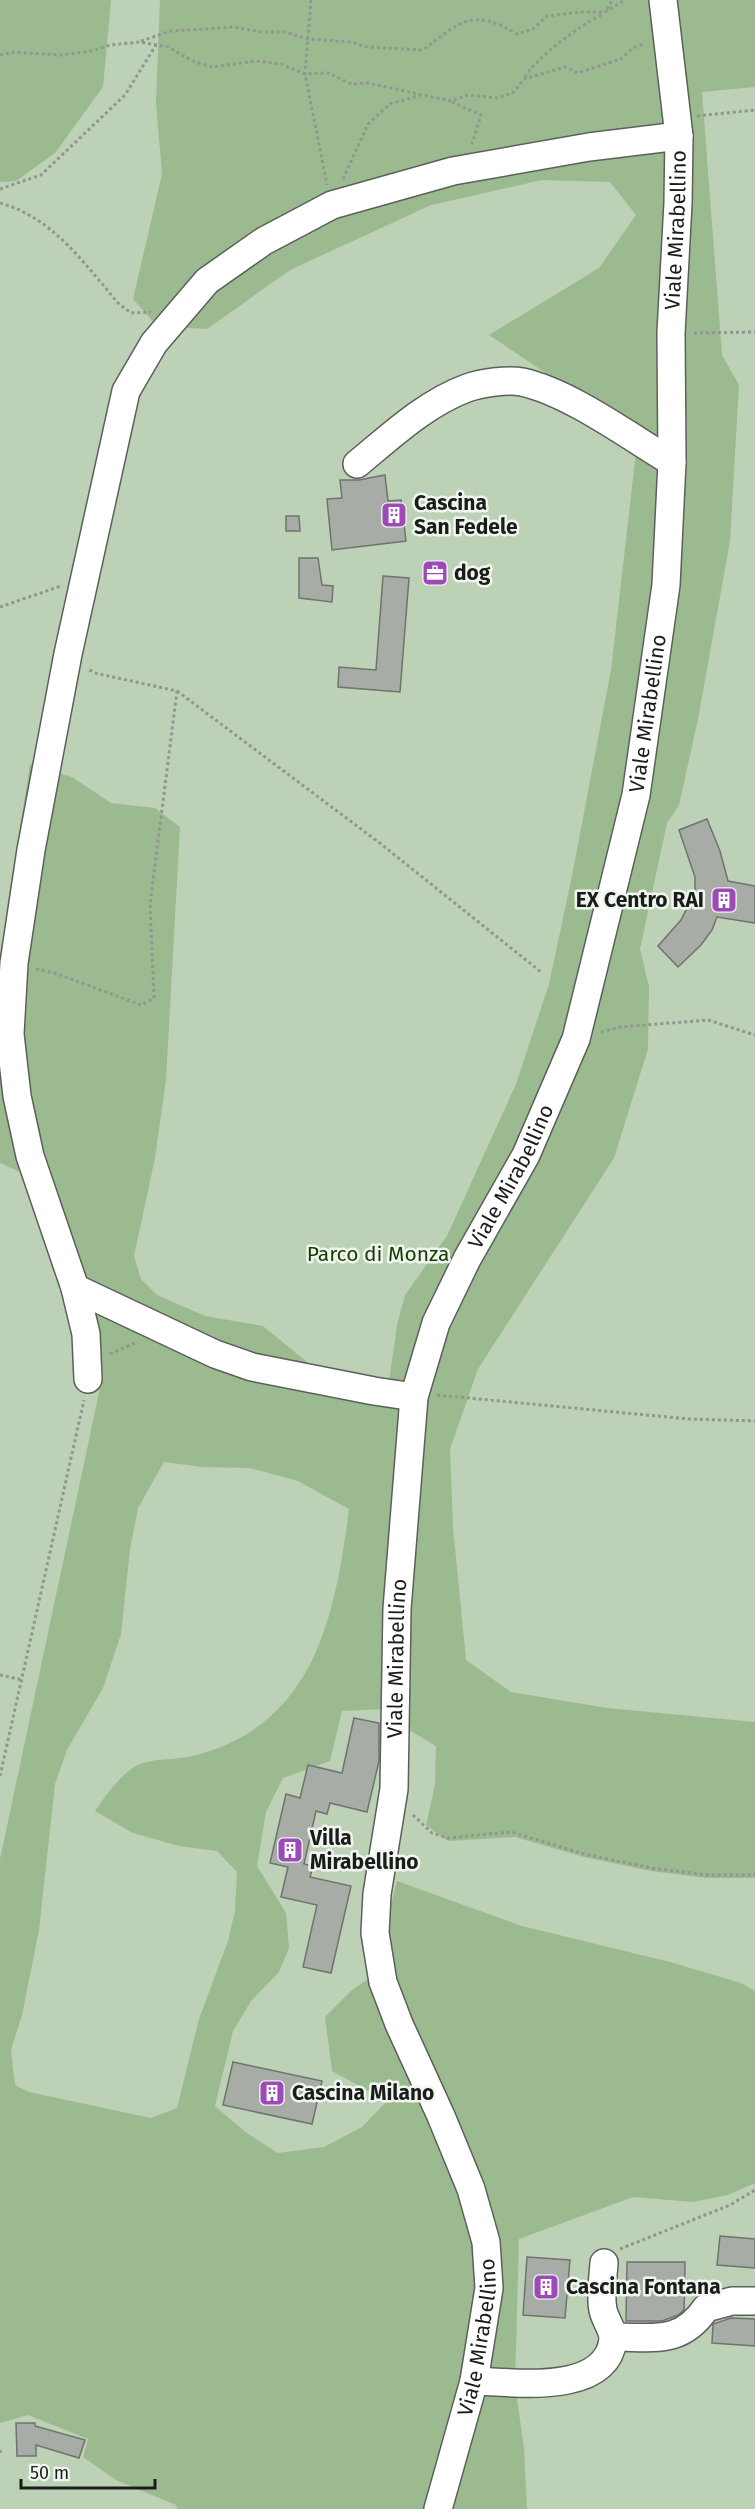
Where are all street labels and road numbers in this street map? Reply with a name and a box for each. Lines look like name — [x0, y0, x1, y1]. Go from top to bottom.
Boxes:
street label: Viale Mirabellino — [659, 150, 692, 311]
street label: Viale Mirabellino — [623, 632, 672, 794]
street label: Viale Mirabellino — [462, 1100, 559, 1254]
street label: Viale Mirabellino — [382, 1578, 412, 1739]
street label: Viale Mirabellino — [452, 2257, 502, 2419]

